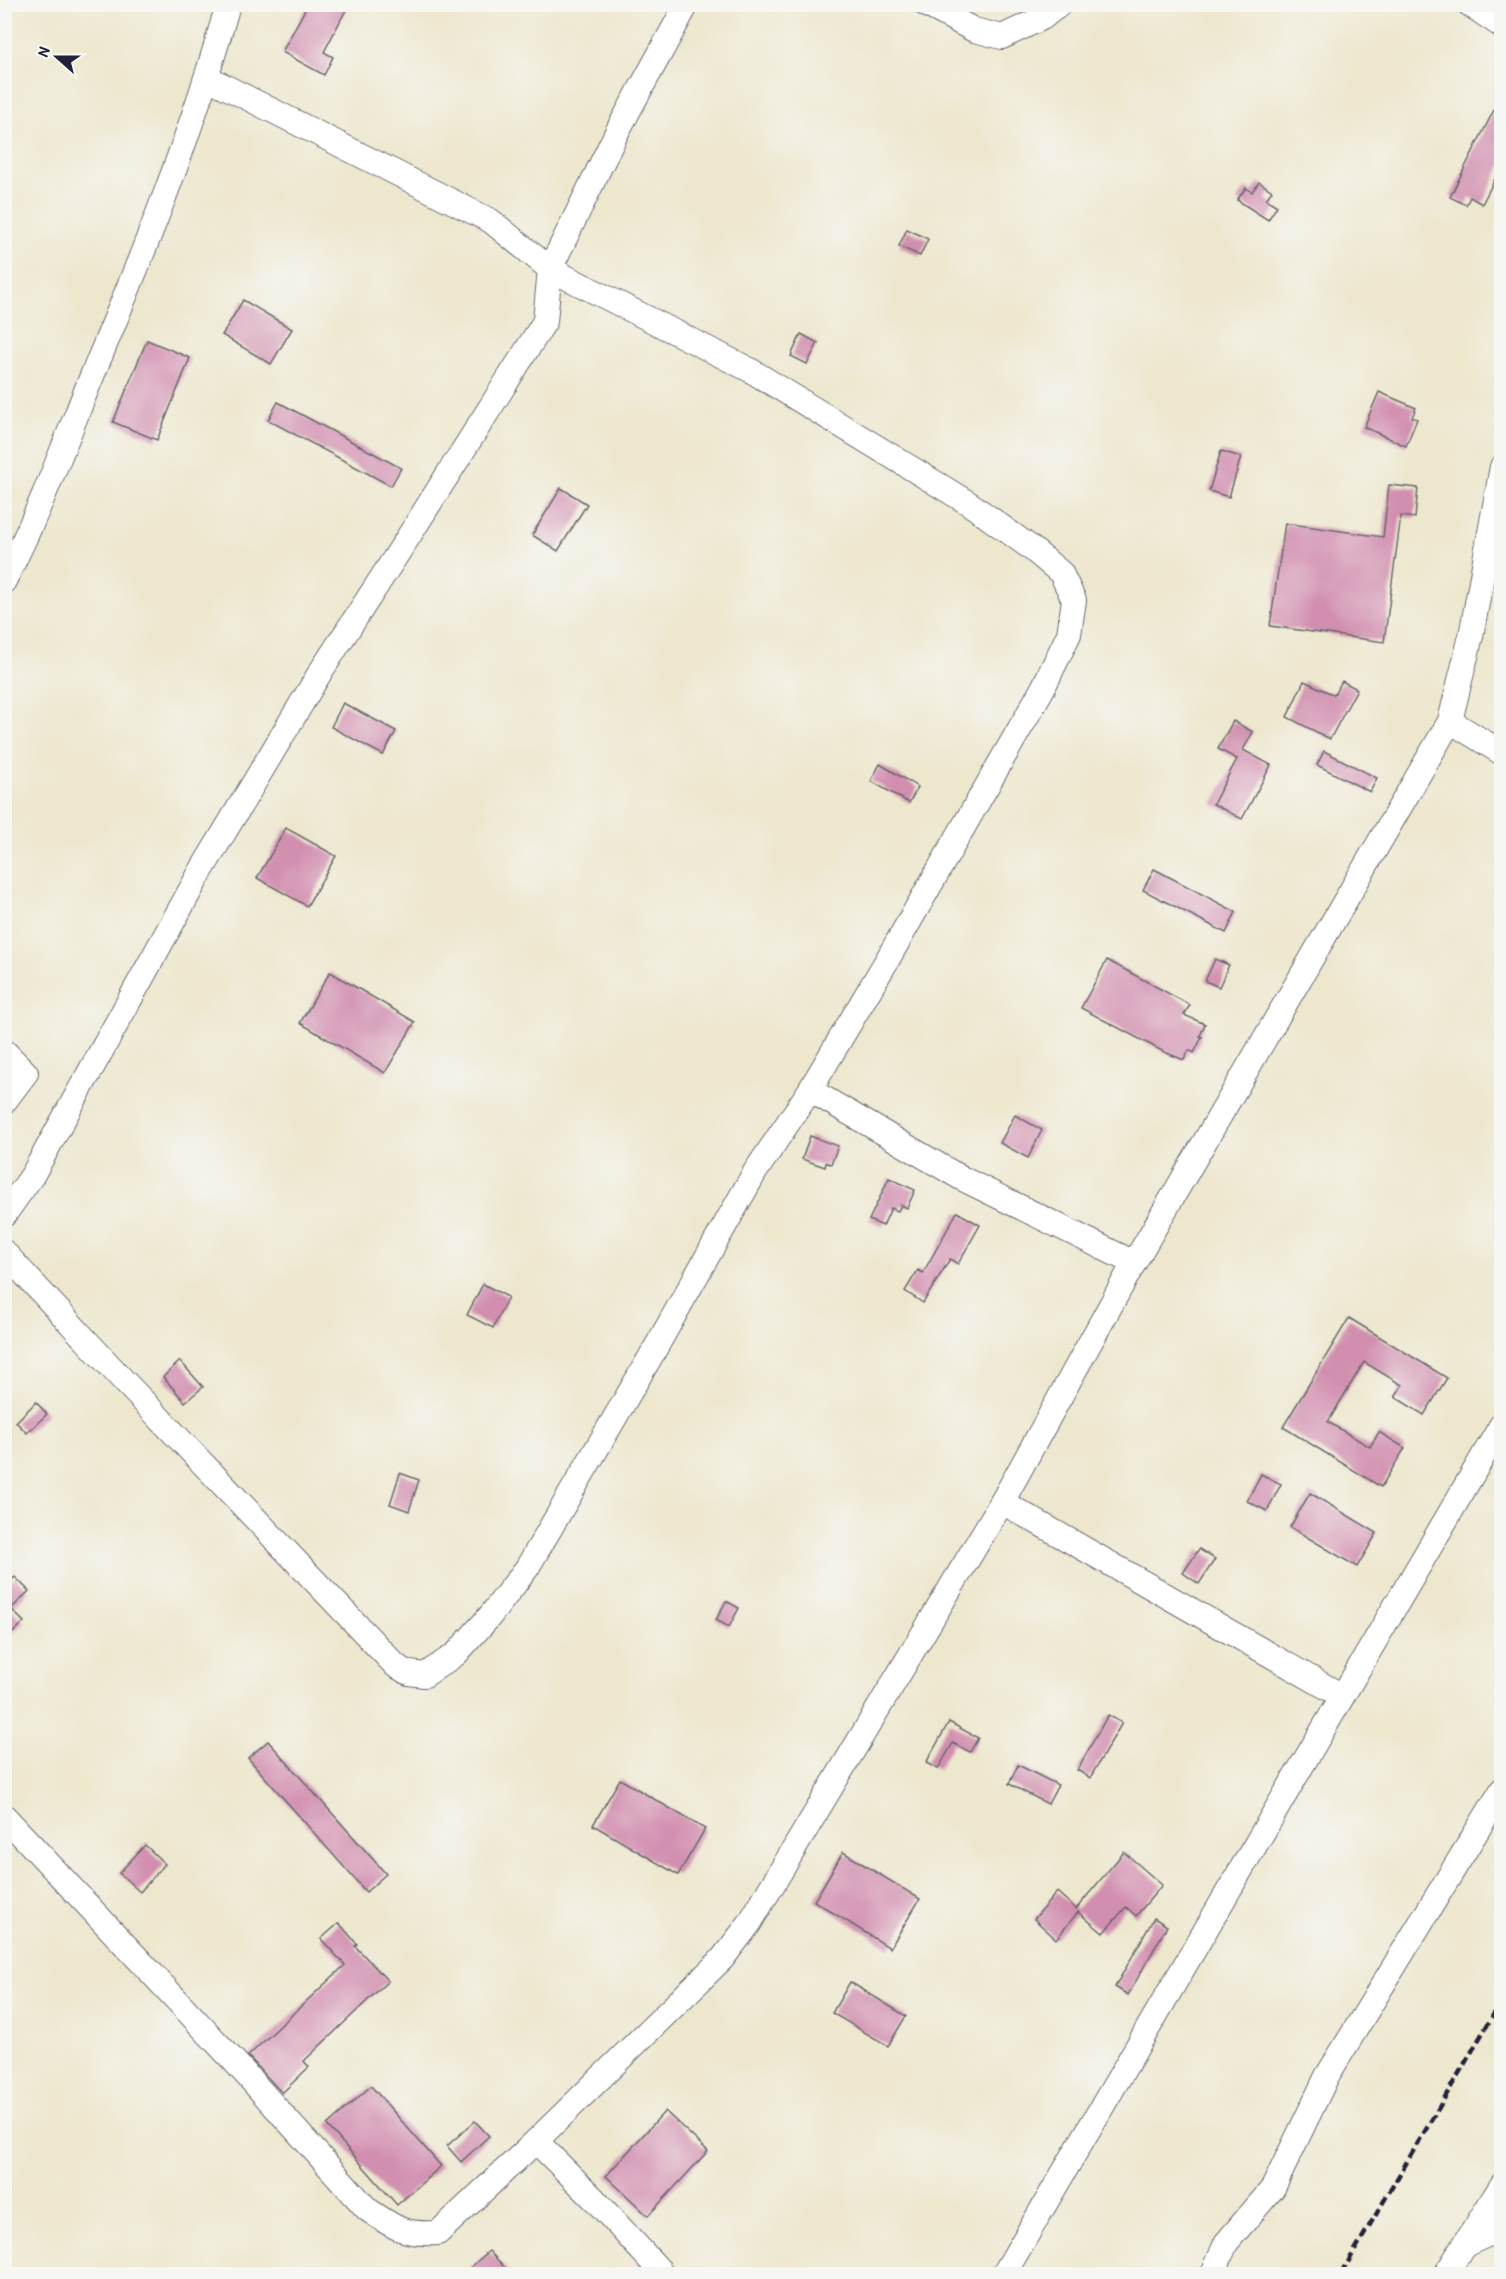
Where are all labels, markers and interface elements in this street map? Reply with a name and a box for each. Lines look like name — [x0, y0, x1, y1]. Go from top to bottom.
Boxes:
north arrow — [27, 27, 87, 87]
text: N — [31, 43, 55, 60]

